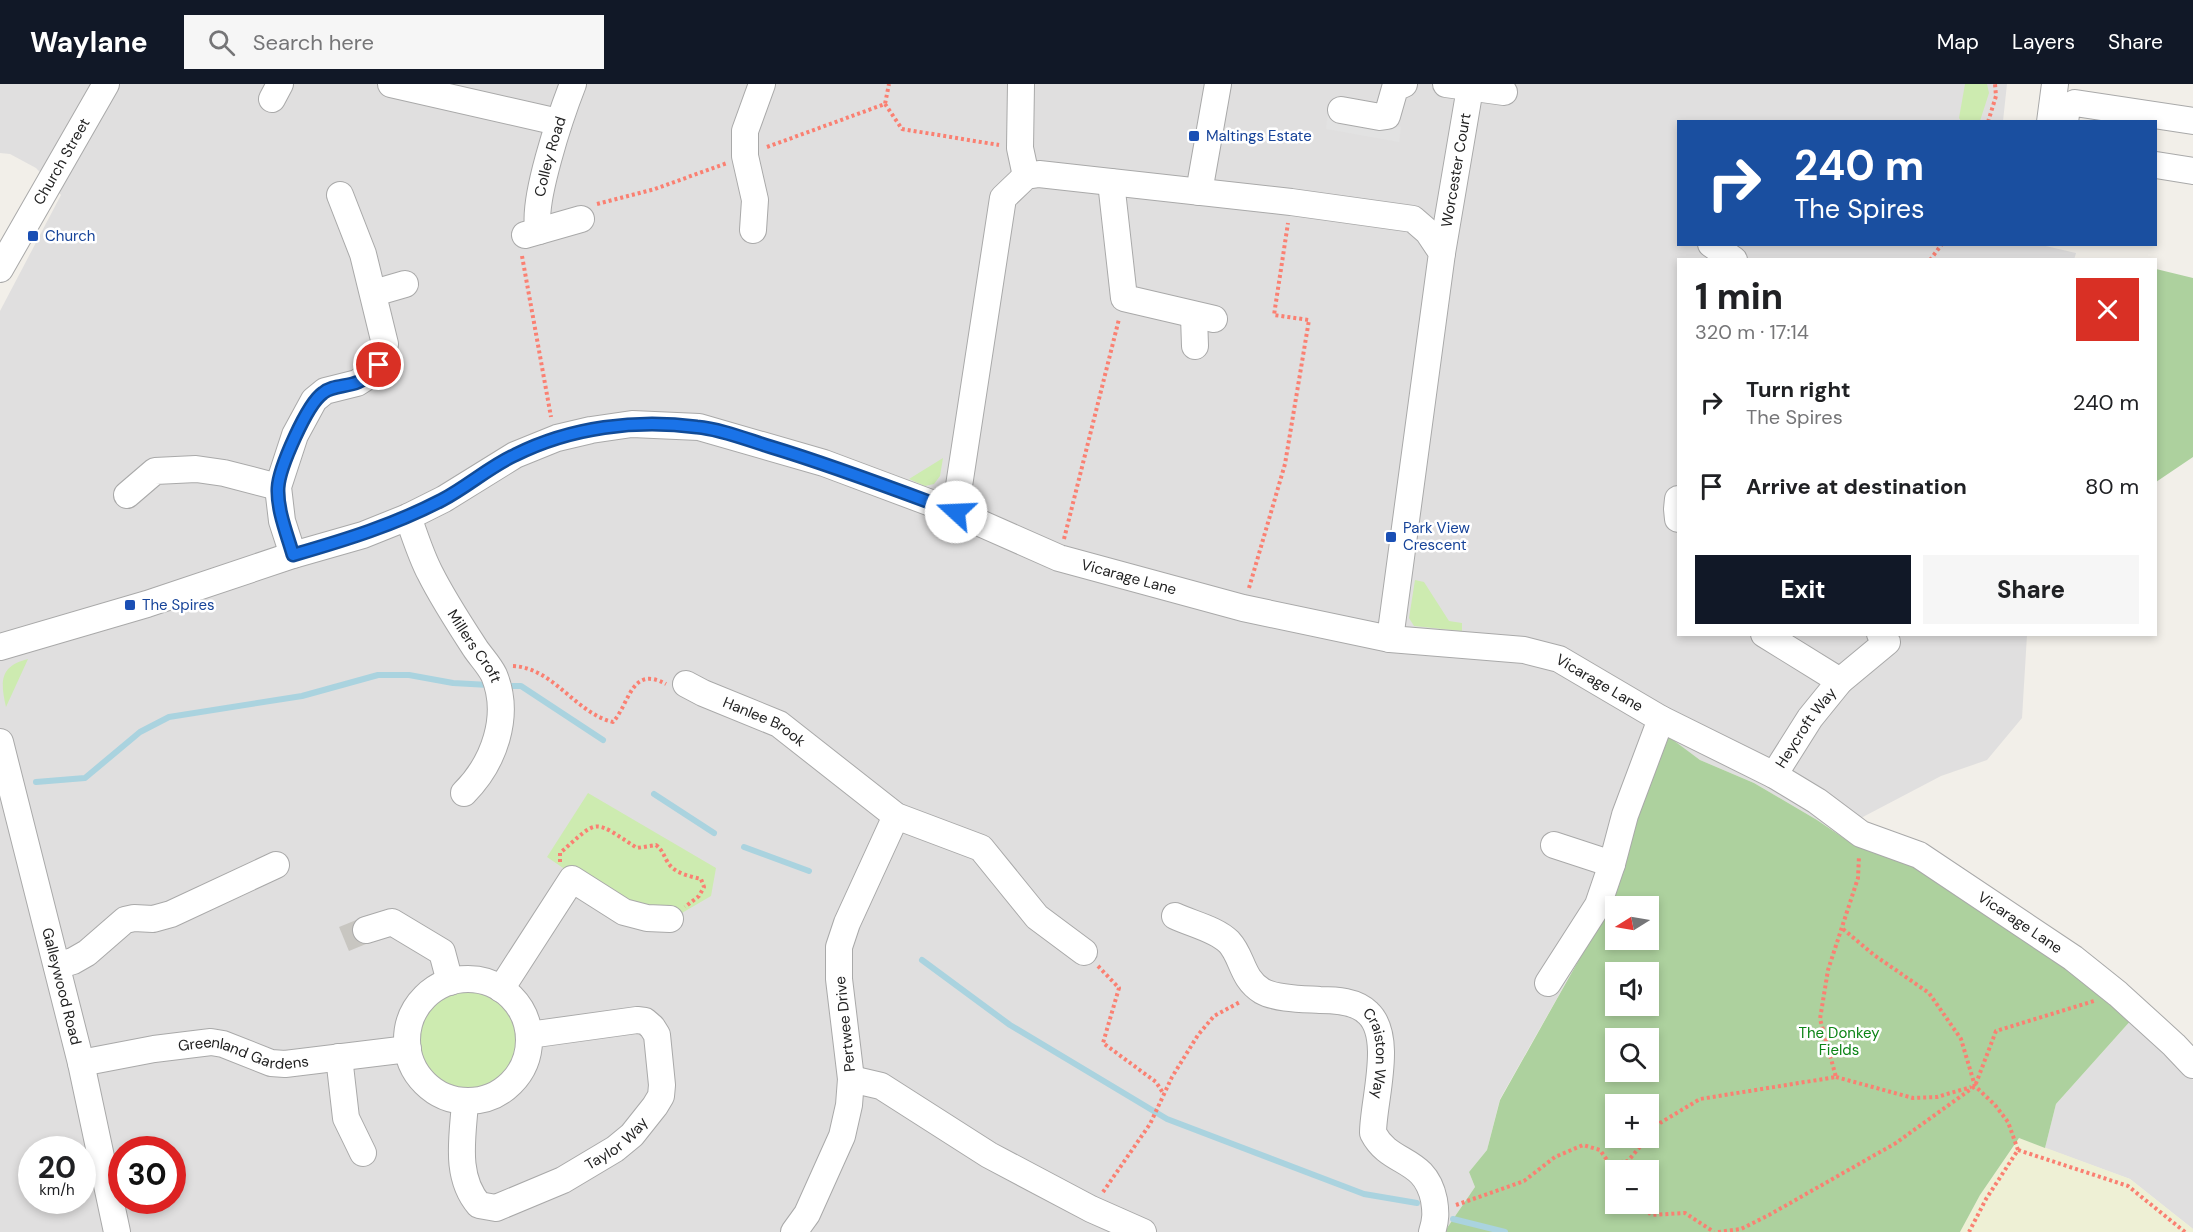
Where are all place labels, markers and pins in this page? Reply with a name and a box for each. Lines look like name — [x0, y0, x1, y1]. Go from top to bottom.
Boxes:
place label: Maltings Estate — [1206, 126, 1312, 146]
marker: Maltings Estate — [1187, 129, 1201, 143]
place label: Church — [45, 226, 95, 246]
marker: Church — [26, 229, 40, 243]
pin — [353, 339, 404, 390]
place label: Park View Crescent — [1403, 518, 1470, 555]
marker: Park View Crescent — [1384, 530, 1398, 544]
place label: The Spires — [142, 595, 215, 615]
marker: The Spires — [123, 598, 137, 612]

